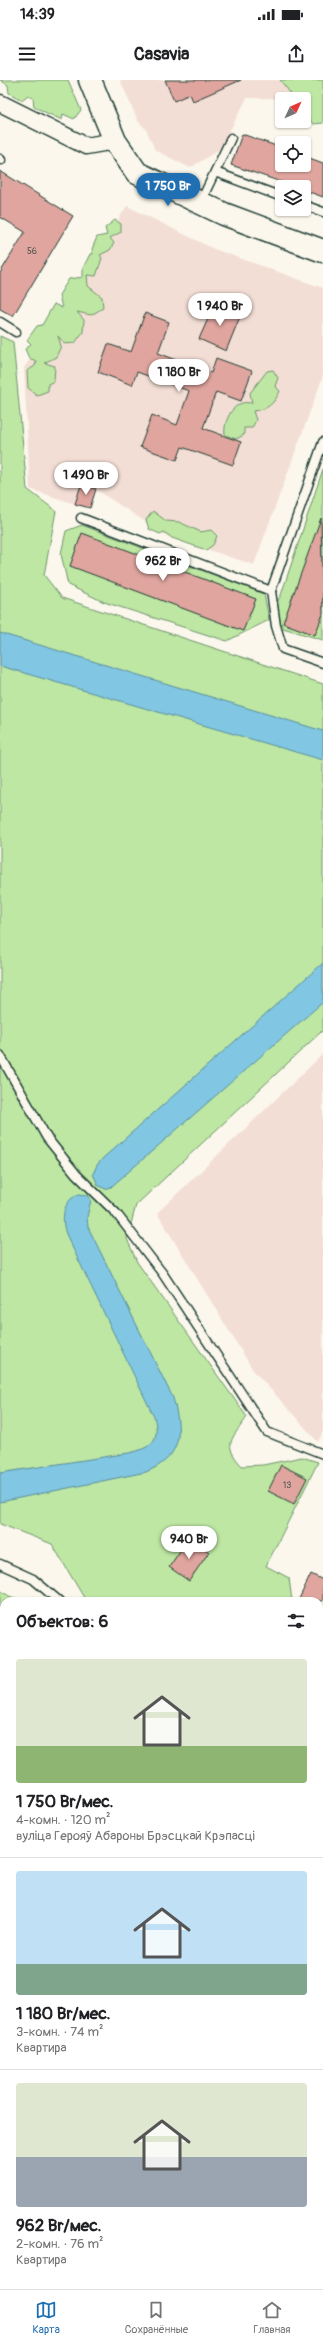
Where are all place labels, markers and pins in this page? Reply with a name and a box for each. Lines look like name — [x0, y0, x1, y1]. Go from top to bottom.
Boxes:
pin: 1 750 Br — [127, 173, 209, 207]
pin: 1 940 Br — [179, 293, 261, 327]
pin: 1 180 Br — [138, 359, 220, 393]
pin: 1 490 Br — [45, 462, 127, 496]
pin: 962 Br — [130, 548, 196, 582]
pin: 940 Br — [156, 1526, 222, 1560]

